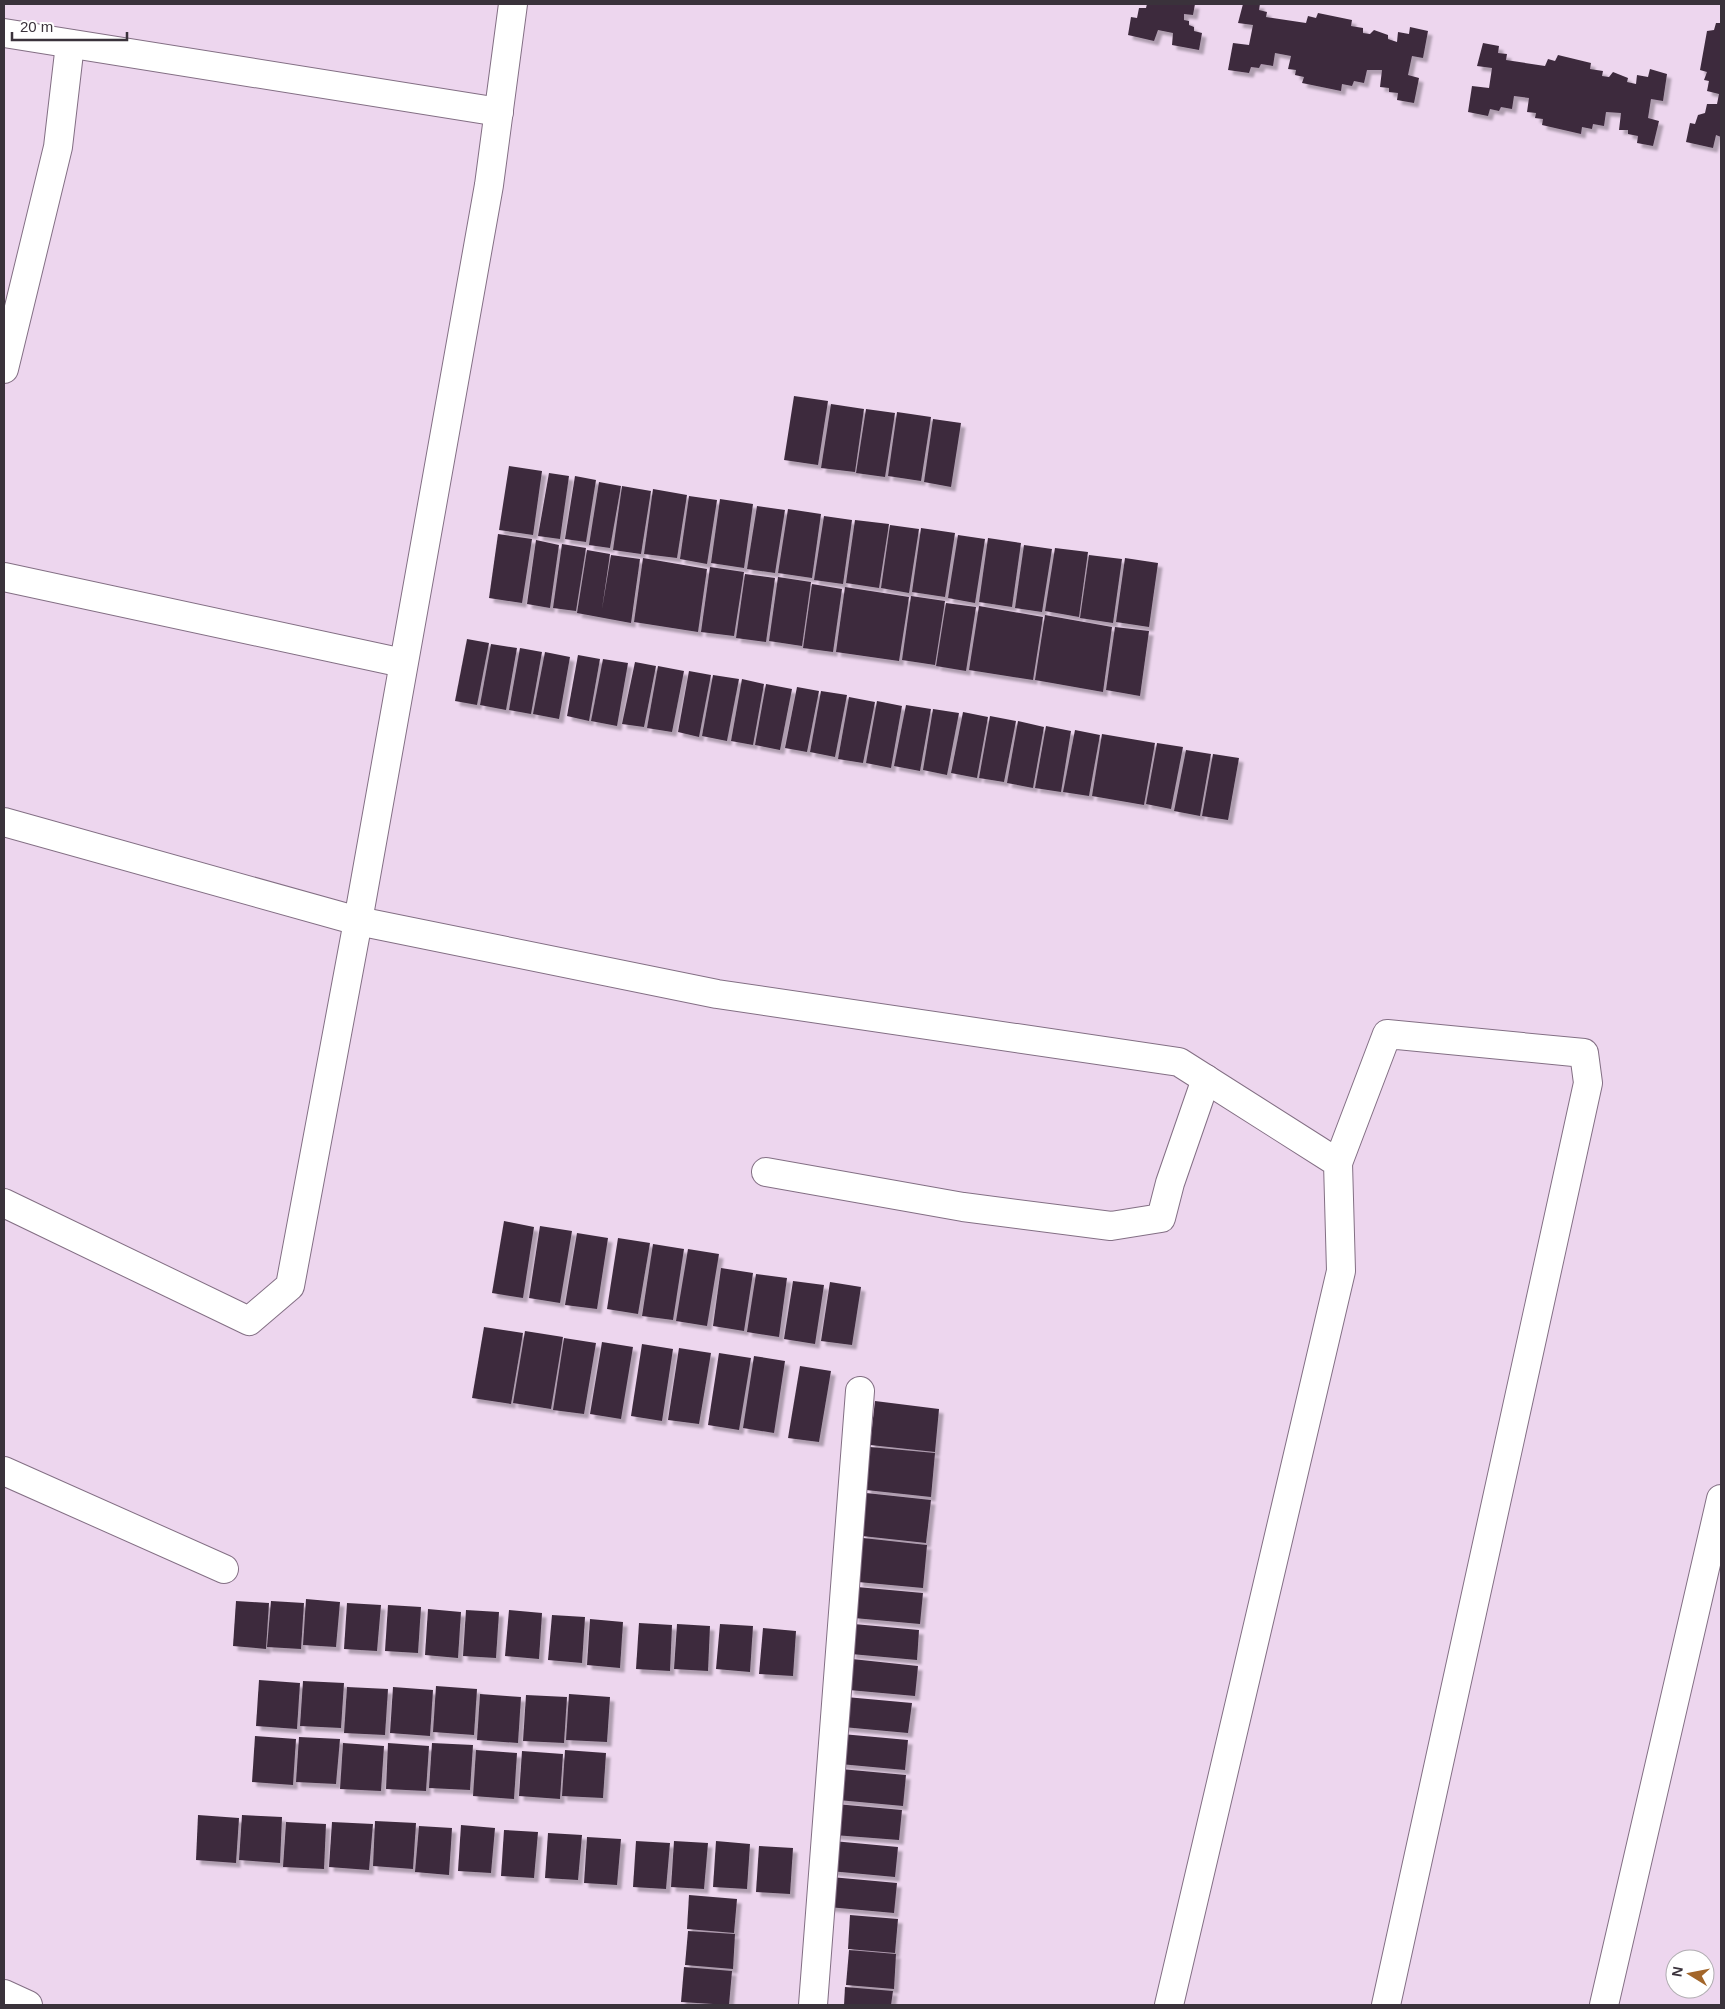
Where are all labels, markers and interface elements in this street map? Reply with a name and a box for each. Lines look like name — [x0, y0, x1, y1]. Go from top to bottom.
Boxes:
scale bar — [12, 10, 128, 42]
text: 20 m — [20, 18, 53, 35]
north arrow — [1665, 1949, 1715, 1999]
text: N — [1668, 1965, 1686, 1978]

